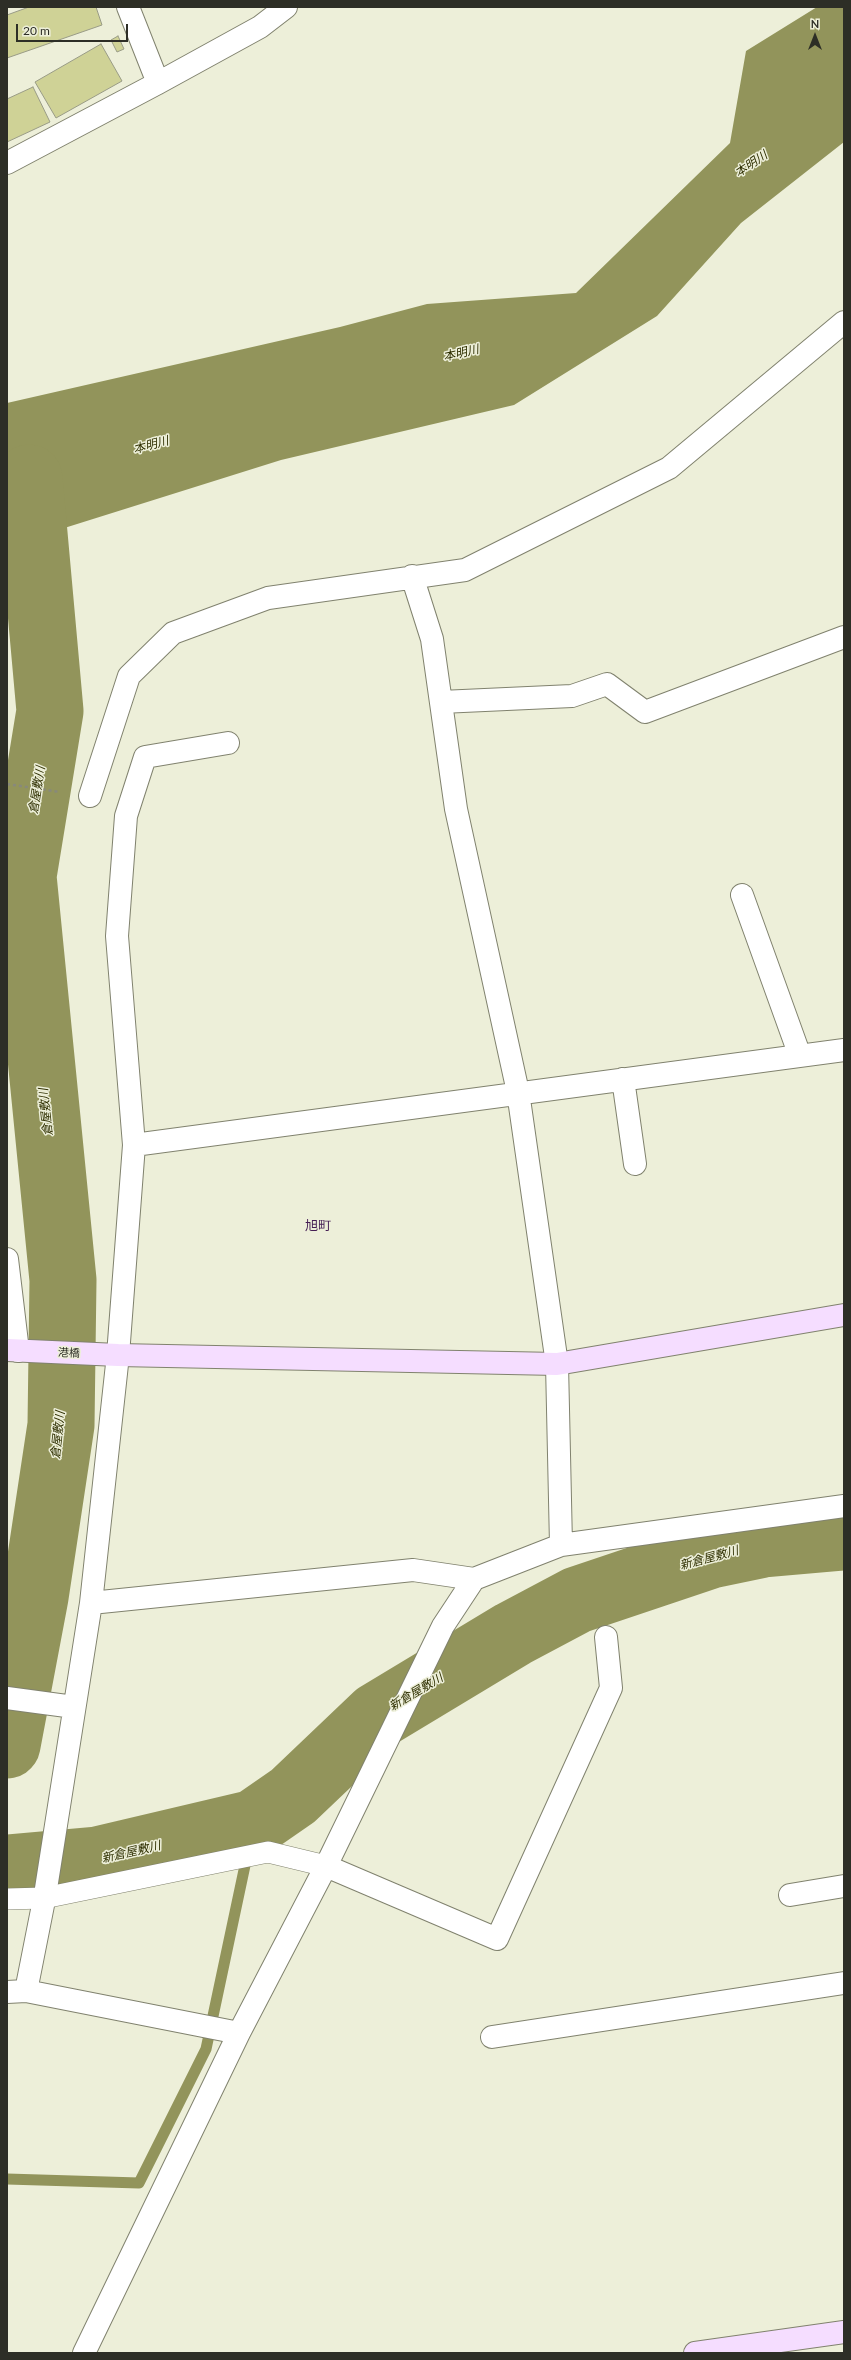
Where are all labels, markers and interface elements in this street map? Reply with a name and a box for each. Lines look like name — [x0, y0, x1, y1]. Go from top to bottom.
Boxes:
scale bar — [18, 16, 130, 42]
north arrow — [795, 16, 835, 56]
text: N — [811, 17, 819, 30]
text: 20 m — [23, 23, 50, 38]
water label: 本明川 — [732, 148, 770, 180]
water label: 本明川 — [442, 342, 480, 364]
water label: 本明川 — [132, 433, 170, 457]
water label: 倉屋敷川 — [26, 765, 48, 815]
water label: 倉屋敷川 — [36, 1087, 56, 1137]
district label: 旭町 — [305, 1218, 331, 1234]
street label: 港橋 — [58, 1346, 80, 1360]
water label: 倉屋敷川 — [48, 1410, 68, 1460]
water label: 新倉屋敷川 — [678, 1543, 740, 1573]
water label: 新倉屋敷川 — [387, 1670, 445, 1714]
water label: 新倉屋敷川 — [100, 1838, 162, 1866]

